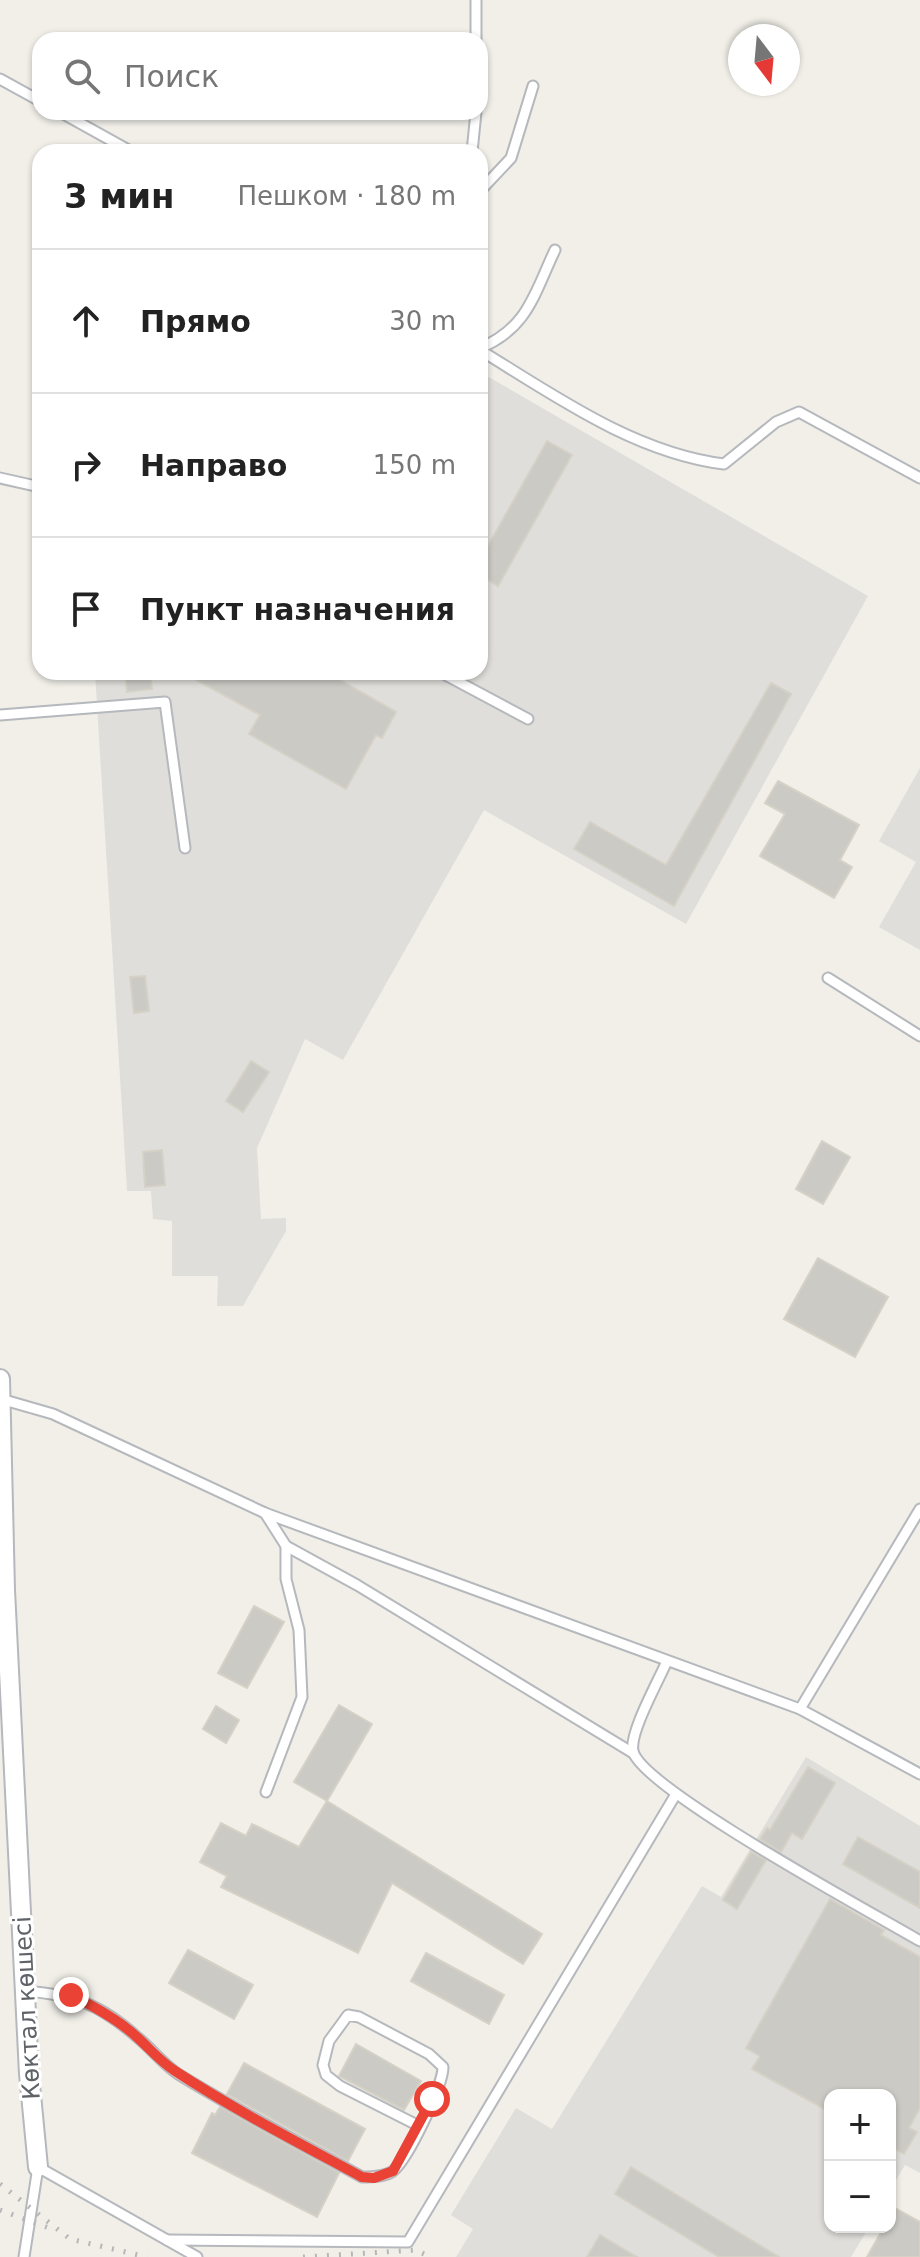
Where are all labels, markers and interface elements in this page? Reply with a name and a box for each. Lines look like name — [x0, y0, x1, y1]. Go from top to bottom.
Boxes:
north arrow — [728, 24, 800, 96]
search box — [32, 32, 488, 120]
icon: search — [60, 54, 104, 98]
text: Поиск — [124, 59, 219, 94]
text: 3 мин — [64, 176, 175, 216]
text: Пешком · 180 m — [237, 181, 456, 211]
icon: ahead — [64, 299, 108, 343]
text: Прямо — [140, 304, 251, 339]
text: 30 m — [389, 306, 456, 336]
icon: right — [64, 443, 108, 487]
text: Направо — [140, 448, 287, 483]
text: 150 m — [373, 450, 456, 480]
icon: arrive — [64, 587, 108, 631]
text: Пункт назначения — [140, 592, 455, 627]
street label: Көктал көшесі — [8, 1916, 46, 2100]
route end — [53, 1977, 89, 2013]
route start — [414, 2081, 450, 2117]
map controls — [824, 2089, 896, 2233]
button: + — [824, 2089, 896, 2161]
button: − — [824, 2161, 896, 2233]

